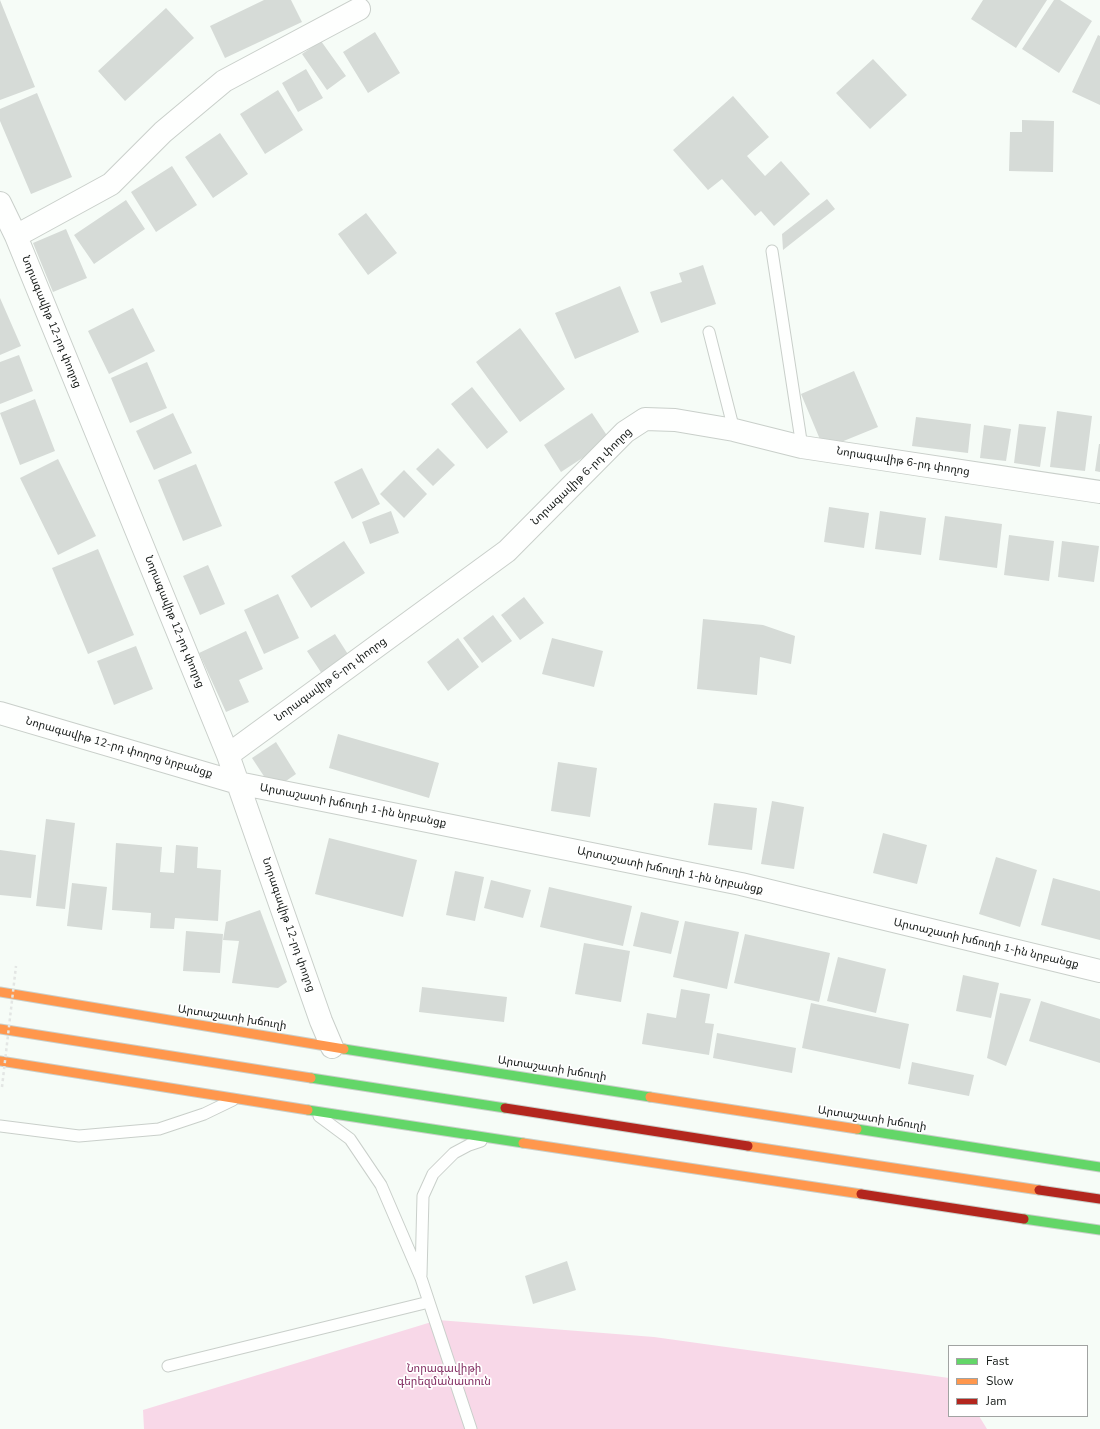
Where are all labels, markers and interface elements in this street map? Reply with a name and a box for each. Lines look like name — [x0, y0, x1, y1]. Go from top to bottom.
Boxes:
street label: Նորագավիթ 12-րդ փողոց — [18, 254, 84, 390]
street label: Նորագավիթ 6-րդ փողոց — [529, 425, 635, 529]
street label: Նորագավիթ 6-րդ փողոց — [835, 445, 971, 479]
street label: Նորագավիթ 12-րդ փողոց — [141, 554, 207, 690]
street label: Նորագավիթ 6-րդ փողոց — [273, 635, 389, 725]
street label: Նորագավիթ 12-րդ փողոց նրբանցք — [24, 715, 214, 781]
street label: Արտաշատի խճուղի 1-ին նրբանցք — [259, 781, 447, 831]
street label: Արտաշատի խճուղի 1-ին նրբանցք — [576, 845, 764, 897]
street label: Նորագավիթ 12-րդ փողոց — [259, 856, 317, 994]
street label: Արտաշատի խճուղի 1-ին նրբանցք — [892, 916, 1080, 972]
street label: Արտաշատի խճուղի — [177, 1003, 287, 1033]
street label: Արտաշատի խճուղի — [497, 1054, 607, 1084]
street label: Արտաշատի խճուղի — [817, 1104, 927, 1134]
legend — [948, 1345, 1088, 1417]
text: Fast — [986, 1353, 1009, 1369]
park label: Նորագավիթի գերեզմանատուն — [397, 1362, 491, 1388]
text: Slow — [986, 1373, 1014, 1389]
text: Jam — [986, 1393, 1007, 1409]

